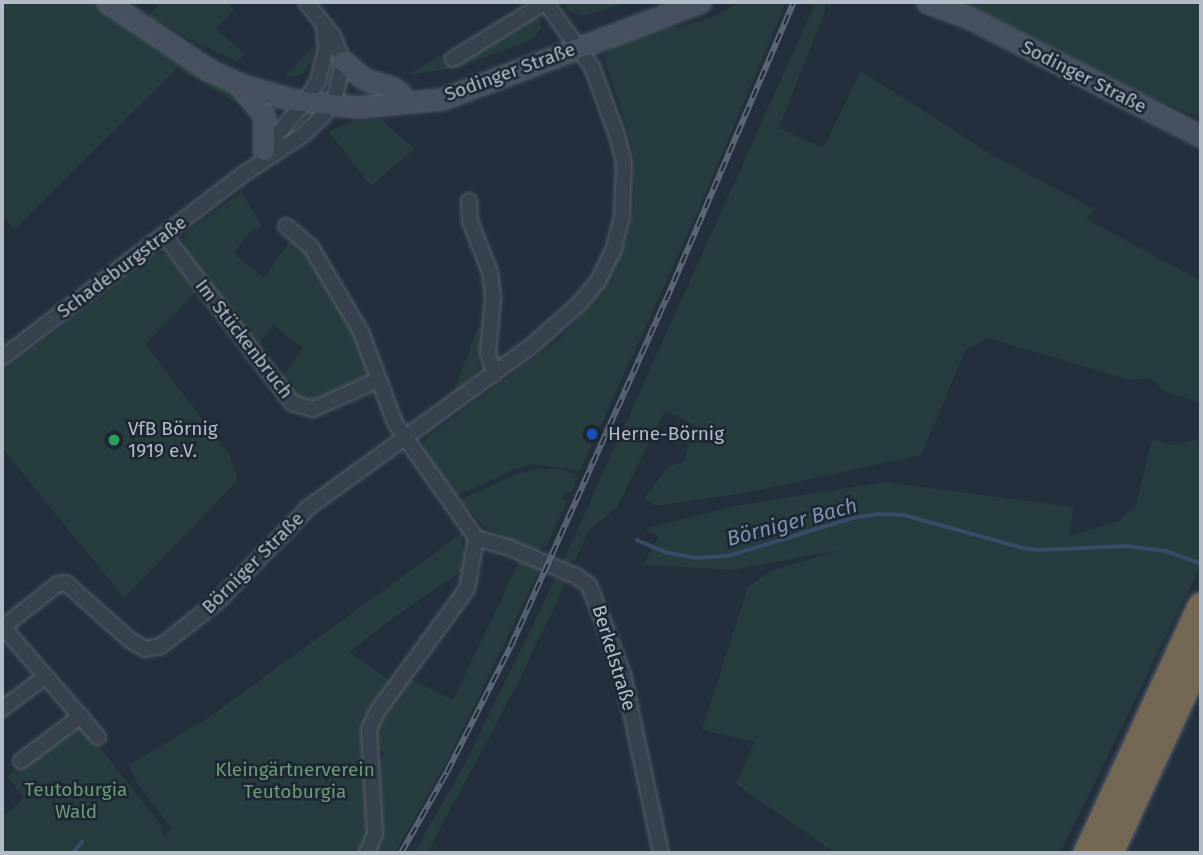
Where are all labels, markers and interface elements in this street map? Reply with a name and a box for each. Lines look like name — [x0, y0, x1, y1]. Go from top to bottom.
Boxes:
street label: Sodinger Straße — [1018, 36, 1150, 118]
street label: Sodinger Straße — [442, 38, 578, 106]
street label: Schadeburgstraße — [53, 211, 191, 323]
street label: Im Stückenbruch — [190, 275, 298, 403]
place label: VfB Börnig 1919 e.V. — [128, 418, 218, 462]
place label: Herne-Börnig — [608, 423, 724, 445]
marker: Herne-Börnig — [582, 424, 602, 444]
marker: VfB Börnig 1919 e.V. — [106, 432, 122, 448]
water label: Börniger Bach — [724, 492, 860, 552]
street label: Börniger Straße — [197, 507, 309, 619]
street label: Berkelstraße — [587, 603, 641, 713]
park label: Kleingärtnerverein Teutoburgia — [215, 759, 375, 803]
park label: Teutoburgia Wald — [25, 779, 127, 823]

